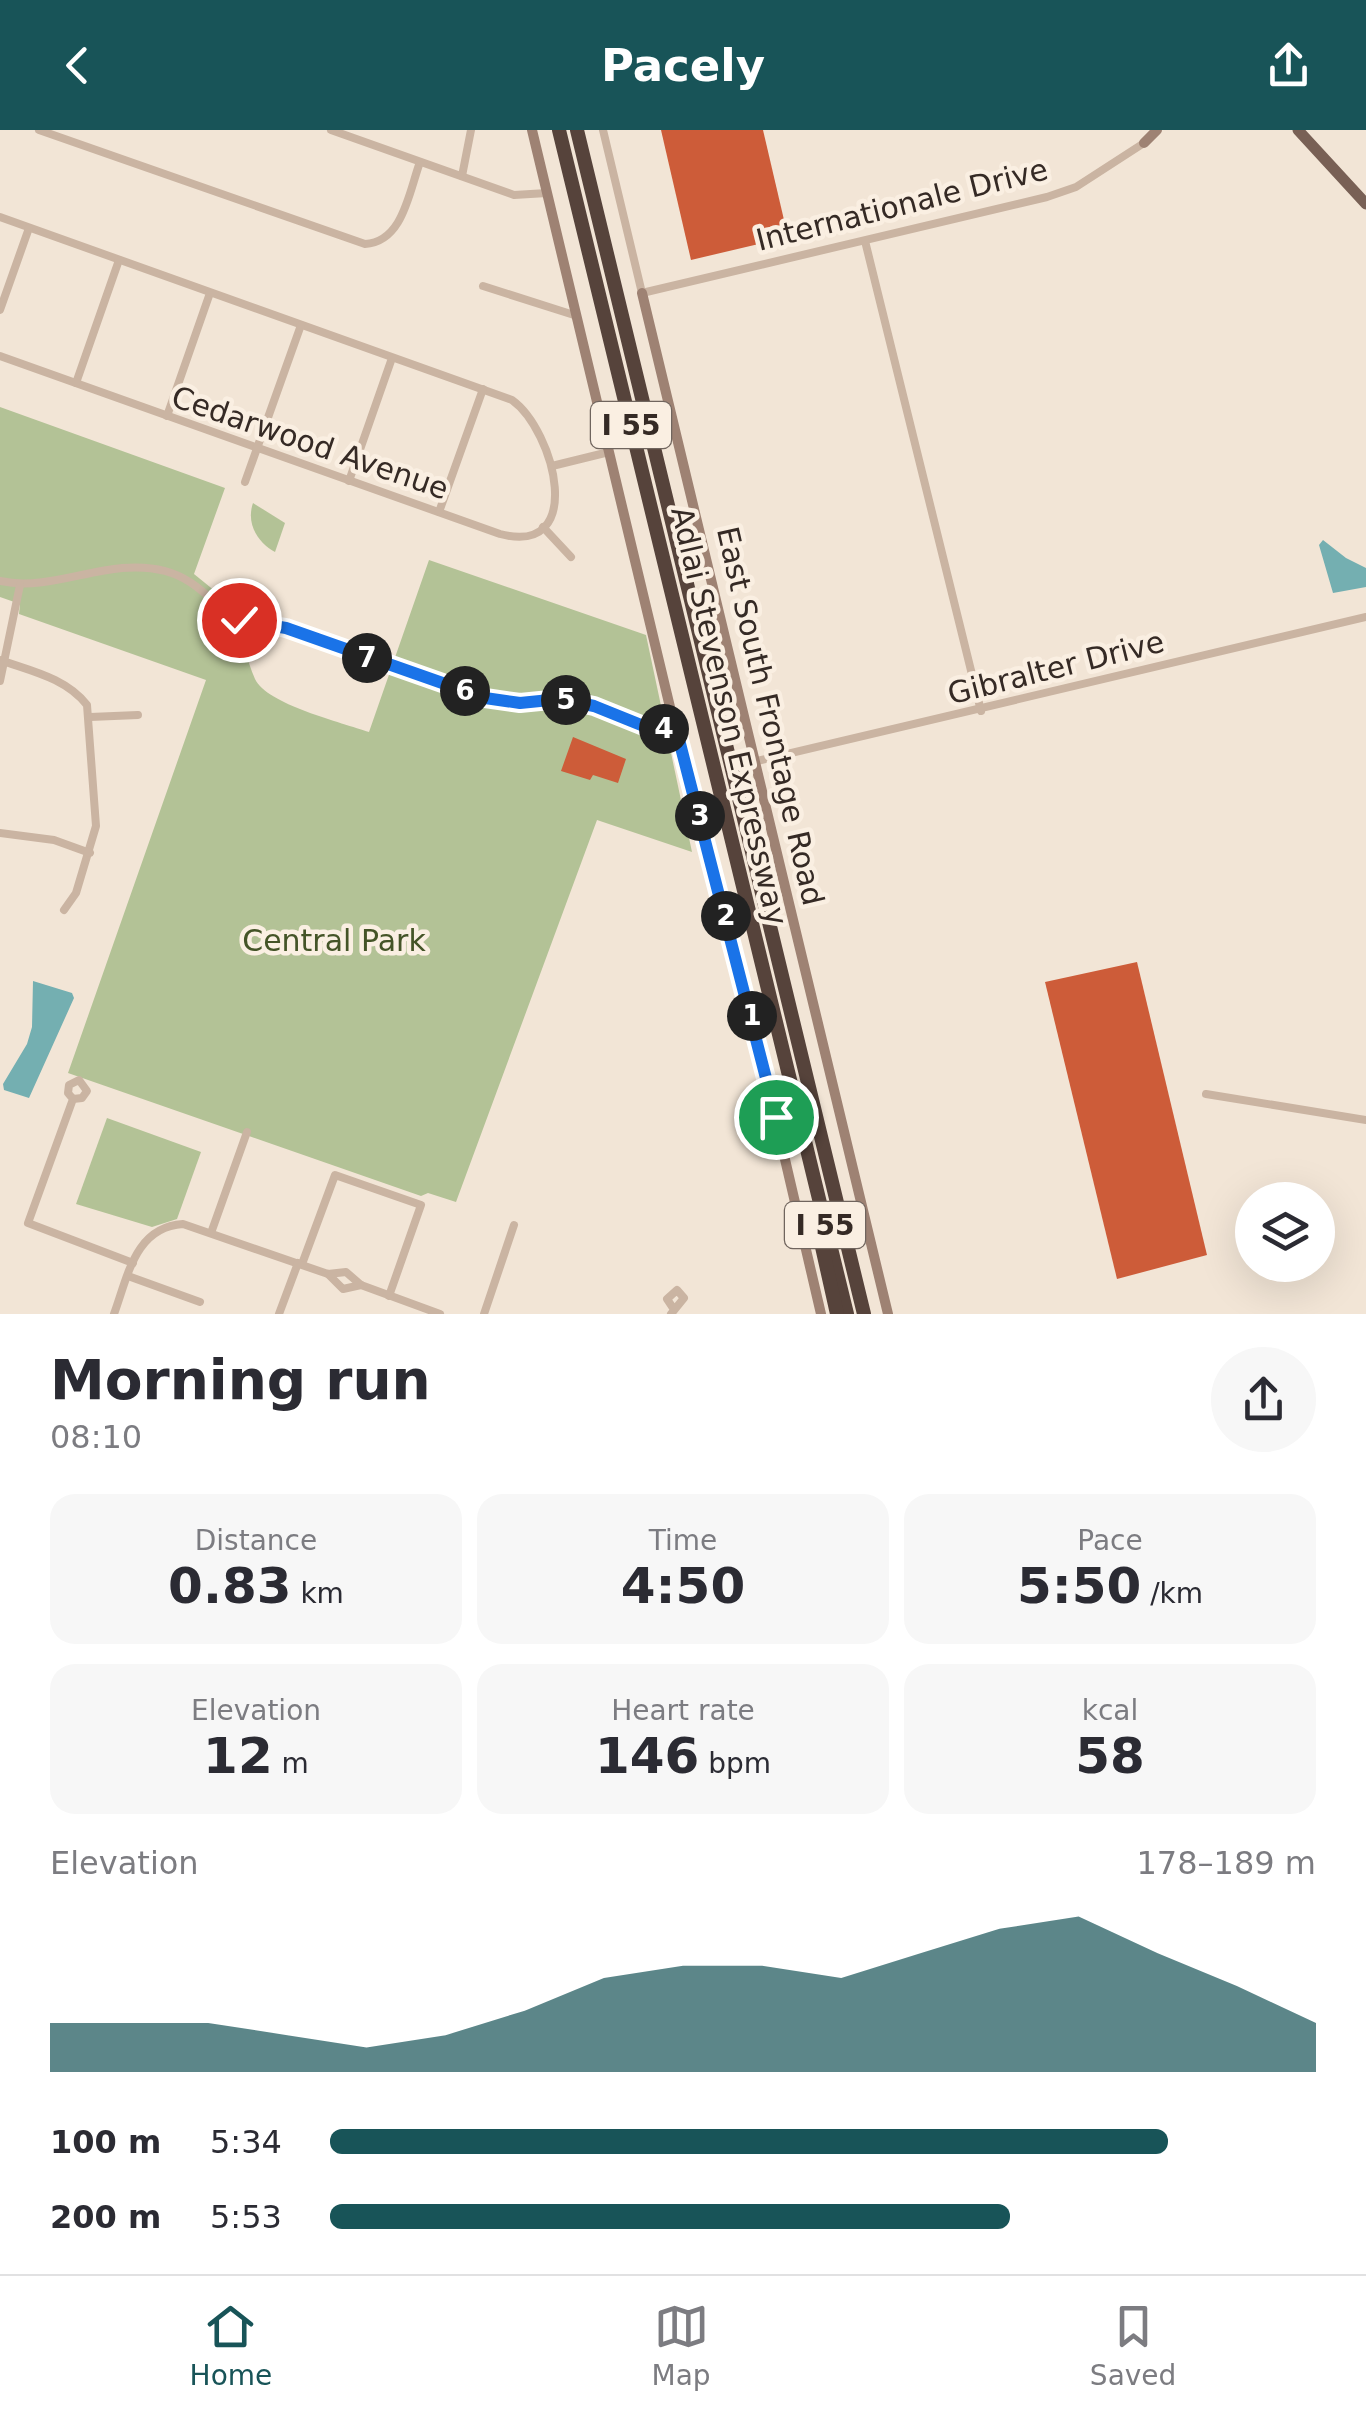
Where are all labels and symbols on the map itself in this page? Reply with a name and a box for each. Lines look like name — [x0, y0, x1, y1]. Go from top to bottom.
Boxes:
street label: Internationale Drive — [752, 151, 1051, 258]
street label: Cedarwood Avenue — [167, 379, 453, 506]
road number: I 55 — [591, 402, 671, 448]
street label: Adlai Stevenson Expressway — [664, 503, 795, 929]
street label: East South Frontage Road — [710, 523, 831, 909]
pin — [197, 578, 282, 663]
street label: Gibralter Drive — [944, 624, 1168, 711]
pin: 7 — [342, 633, 392, 683]
pin: 6 — [440, 666, 490, 716]
pin: 5 — [541, 675, 591, 725]
pin: 4 — [639, 704, 689, 754]
pin: 3 — [675, 791, 725, 841]
pin: 2 — [701, 891, 751, 941]
park label: Central Park — [242, 923, 426, 958]
pin: 1 — [727, 991, 777, 1041]
pin — [734, 1075, 819, 1160]
road number: I 55 — [785, 1202, 865, 1248]

